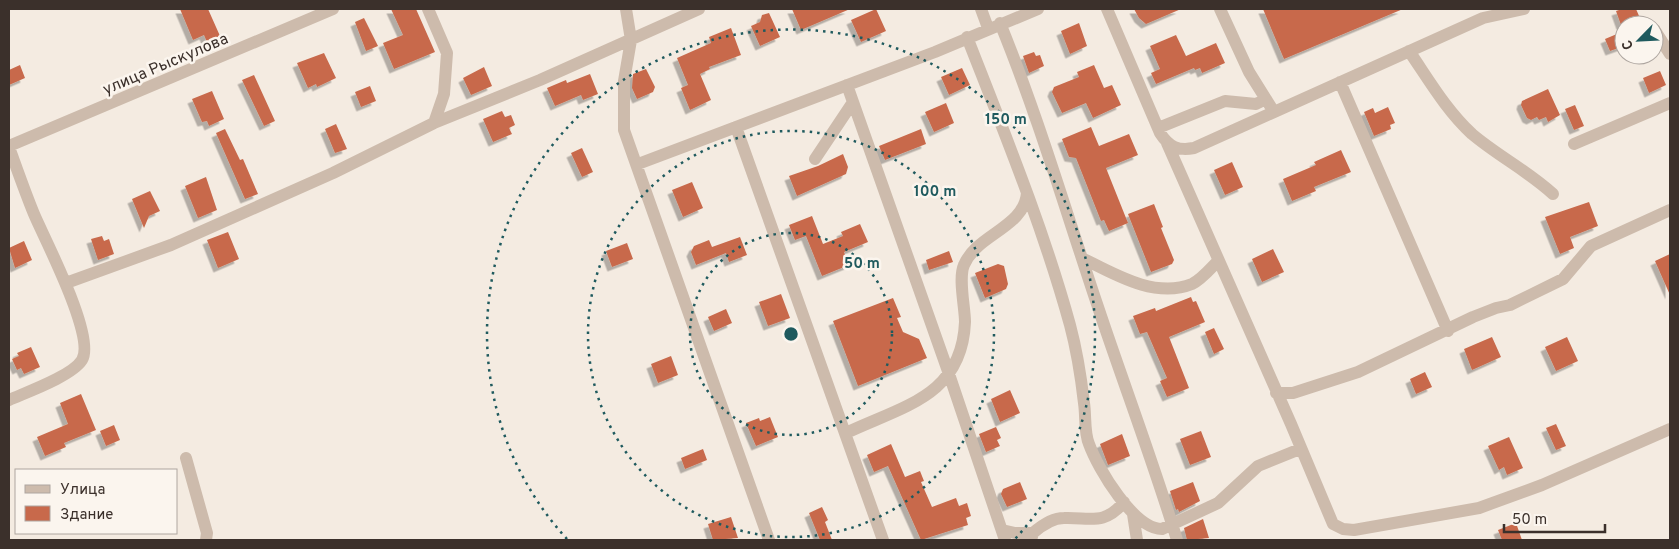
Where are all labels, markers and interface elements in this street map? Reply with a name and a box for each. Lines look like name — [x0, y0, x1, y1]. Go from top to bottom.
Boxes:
north arrow — [1614, 15, 1664, 65]
street label: улица Рыскулова — [100, 29, 231, 100]
text: С — [1619, 37, 1638, 52]
text: 150 m — [985, 111, 1027, 130]
text: 100 m — [914, 183, 956, 202]
text: 50 m — [844, 255, 880, 274]
centre of rings — [782, 325, 800, 343]
legend — [15, 469, 178, 534]
text: Улица — [60, 481, 105, 500]
scale bar — [1504, 502, 1605, 534]
text: Здание — [60, 506, 113, 525]
text: 50 m — [1512, 511, 1547, 530]

